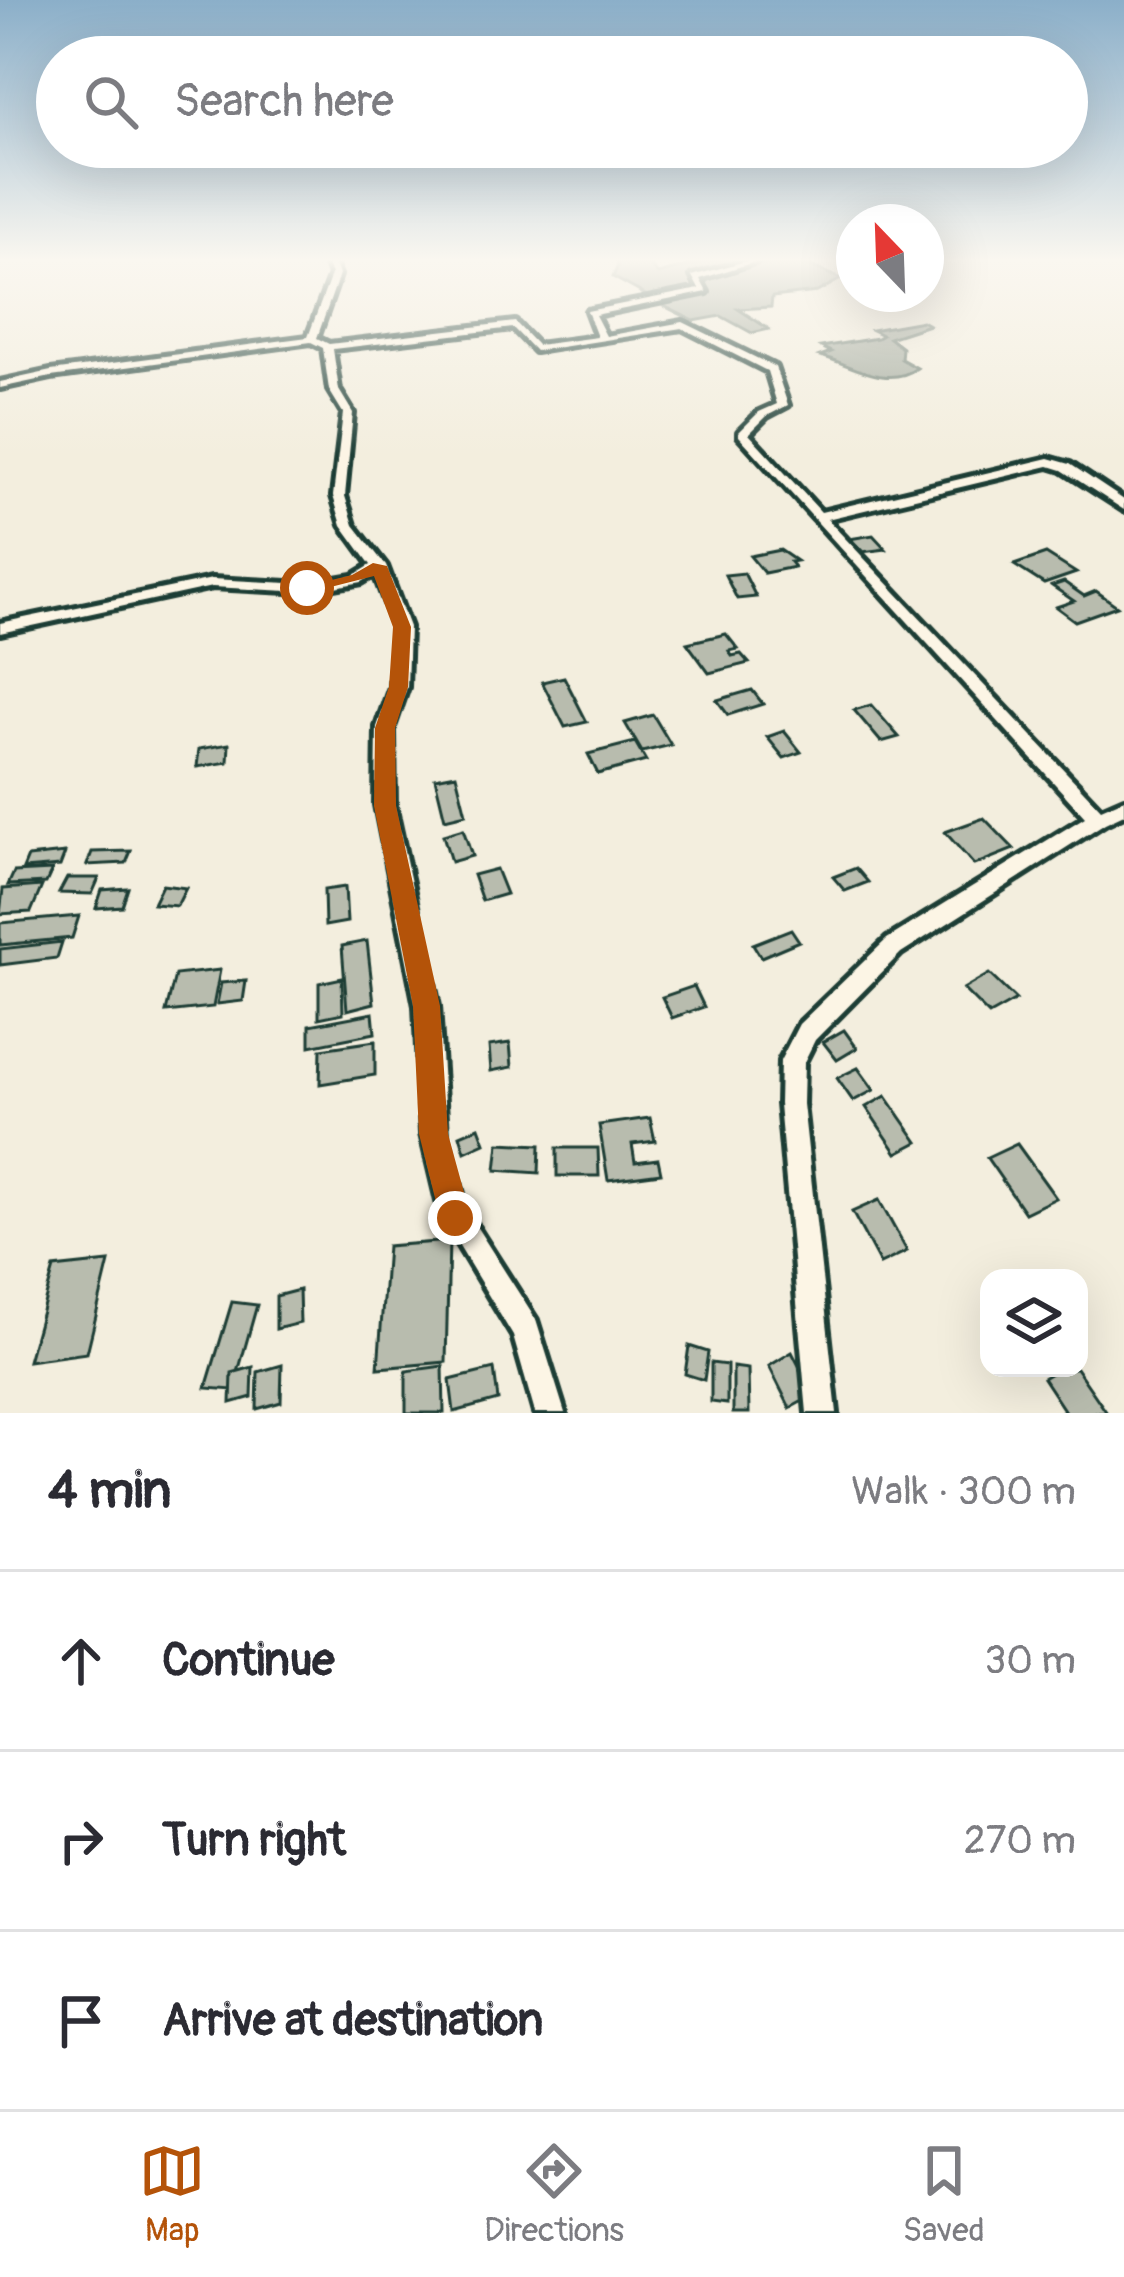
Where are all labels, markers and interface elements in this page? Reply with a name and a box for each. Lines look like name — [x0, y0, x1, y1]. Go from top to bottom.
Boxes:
search box — [36, 36, 1088, 168]
icon: search — [78, 69, 144, 135]
text: Search here — [174, 74, 394, 130]
north arrow — [836, 204, 944, 312]
route start — [280, 561, 334, 615]
route end — [428, 1191, 482, 1245]
map controls — [980, 1269, 1088, 1377]
button: layers — [980, 1269, 1088, 1377]
text: 4 min — [48, 1459, 171, 1523]
text: Walk · 300 m — [851, 1467, 1076, 1516]
icon: ahead — [48, 1628, 114, 1694]
text: Continue — [162, 1633, 335, 1689]
text: 30 m — [985, 1636, 1076, 1685]
icon: right — [48, 1808, 114, 1874]
text: Turn right — [162, 1813, 346, 1869]
text: 270 m — [964, 1816, 1076, 1865]
icon: arrive — [48, 1988, 114, 2054]
text: Arrive at destination — [162, 1993, 543, 2049]
tab: Map — [139, 2138, 205, 2251]
tab: Directions — [484, 2138, 624, 2251]
tab: Saved — [903, 2138, 985, 2251]

